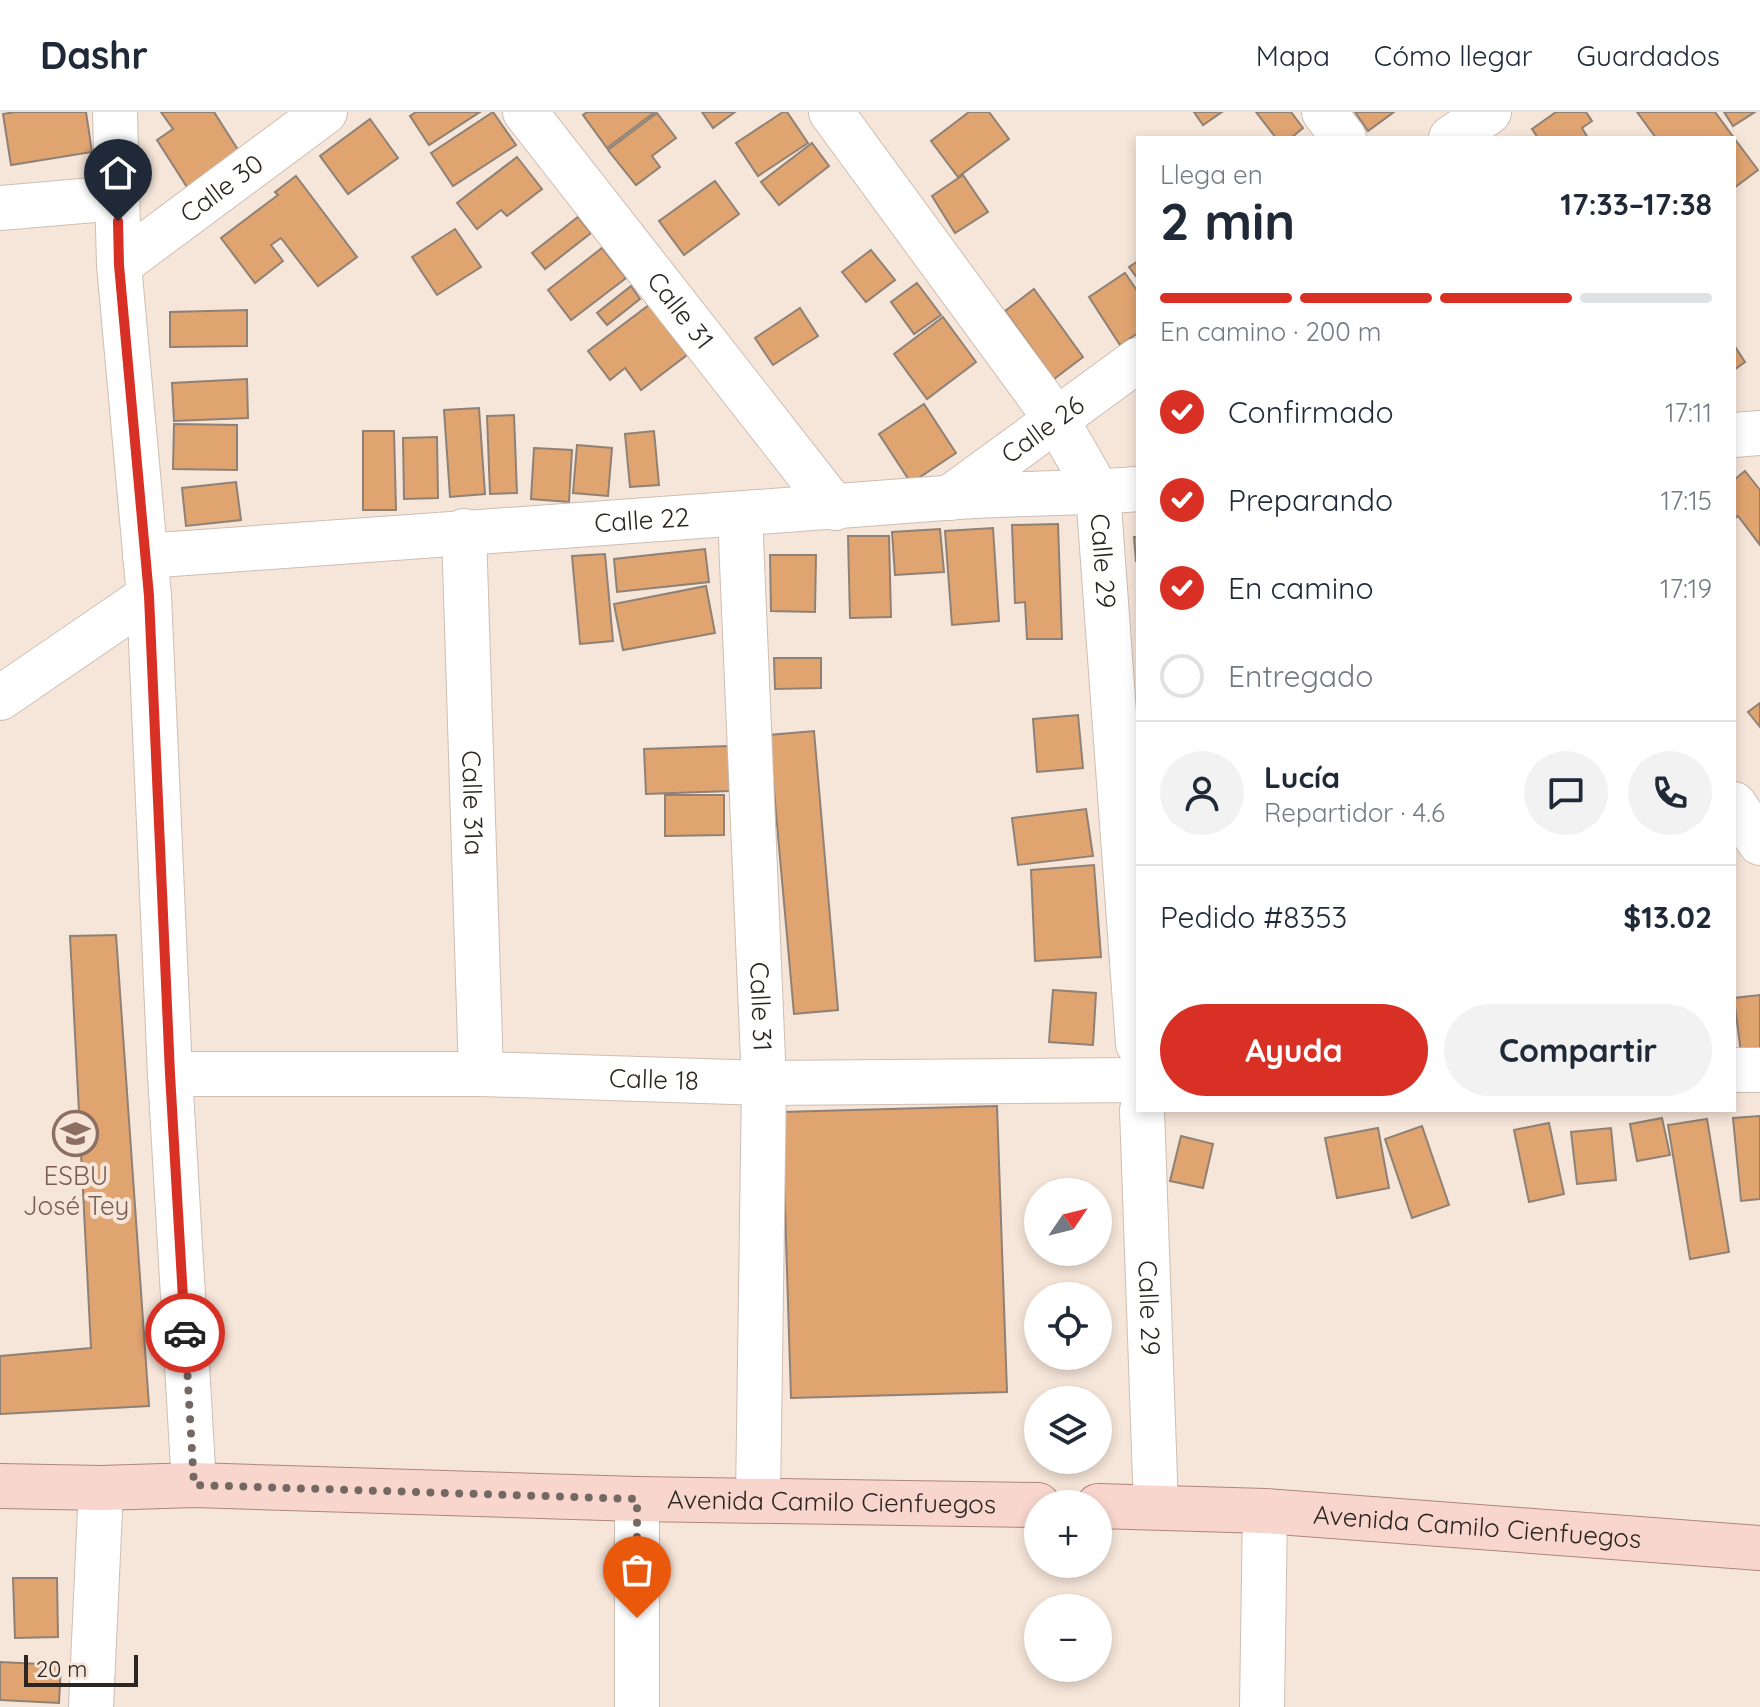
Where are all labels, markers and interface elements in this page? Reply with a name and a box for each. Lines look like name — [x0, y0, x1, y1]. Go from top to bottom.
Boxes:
text: Dashr — [40, 31, 148, 79]
text: Mapa — [1256, 38, 1330, 73]
text: Cómo llegar — [1374, 38, 1533, 73]
text: Guardados — [1577, 38, 1720, 73]
pin — [84, 139, 152, 221]
street label: Calle 30 — [173, 147, 270, 230]
icon: home — [96, 151, 140, 195]
text: Llega en — [1160, 158, 1263, 191]
text: 17:33–17:38 — [1560, 185, 1712, 223]
text: 2 min — [1160, 188, 1295, 253]
street label: Calle 31 — [640, 265, 721, 356]
text: En camino · 200 m — [1160, 315, 1382, 348]
street label: Calle 26 — [994, 388, 1090, 470]
icon: check — [1160, 390, 1204, 434]
text: Confirmado — [1228, 393, 1394, 431]
text: 17:11 — [1665, 396, 1712, 429]
icon: check — [1160, 478, 1204, 522]
text: Preparando — [1228, 481, 1393, 519]
text: 17:15 — [1660, 484, 1712, 517]
street label: Calle 22 — [593, 500, 690, 540]
street label: Calle 29 — [1084, 512, 1123, 610]
icon: check — [1160, 566, 1204, 610]
text: En camino — [1228, 569, 1374, 607]
text: 17:19 — [1660, 572, 1712, 605]
text: Entregado — [1228, 657, 1373, 695]
street label: Calle 31a — [455, 750, 491, 856]
button: person — [1160, 751, 1244, 835]
button: chat — [1524, 751, 1608, 835]
button: phone — [1628, 751, 1712, 835]
text: Lucía — [1264, 758, 1340, 796]
text: Repartidor · 4.6 — [1264, 796, 1445, 829]
text: Pedido #8353 — [1160, 898, 1347, 936]
text: $13.02 — [1623, 898, 1712, 936]
street label: Calle 31 — [743, 961, 780, 1052]
button: Ayuda — [1160, 1004, 1428, 1096]
button: Compartir — [1444, 1004, 1712, 1096]
street label: Calle 18 — [608, 1061, 699, 1097]
school or university icon: ESBU José Tey — [52, 1109, 100, 1157]
place label: ESBU José Tey — [23, 1159, 129, 1222]
north arrow — [1024, 1178, 1112, 1266]
map controls — [1024, 1178, 1112, 1682]
street label: Calle 29 — [1131, 1260, 1168, 1356]
button: locate — [1024, 1282, 1112, 1370]
courier — [145, 1293, 225, 1373]
icon: car — [163, 1311, 207, 1355]
button: layers — [1024, 1386, 1112, 1474]
street label: Avenida Camilo Cienfuegos — [667, 1482, 996, 1520]
button: + — [1024, 1490, 1112, 1578]
street label: Avenida Camilo Cienfuegos — [1312, 1498, 1643, 1555]
pin — [603, 1536, 671, 1618]
icon: bag — [615, 1548, 659, 1592]
button: − — [1024, 1594, 1112, 1682]
scale bar — [24, 1651, 138, 1687]
text: 20 m — [36, 1655, 87, 1683]

